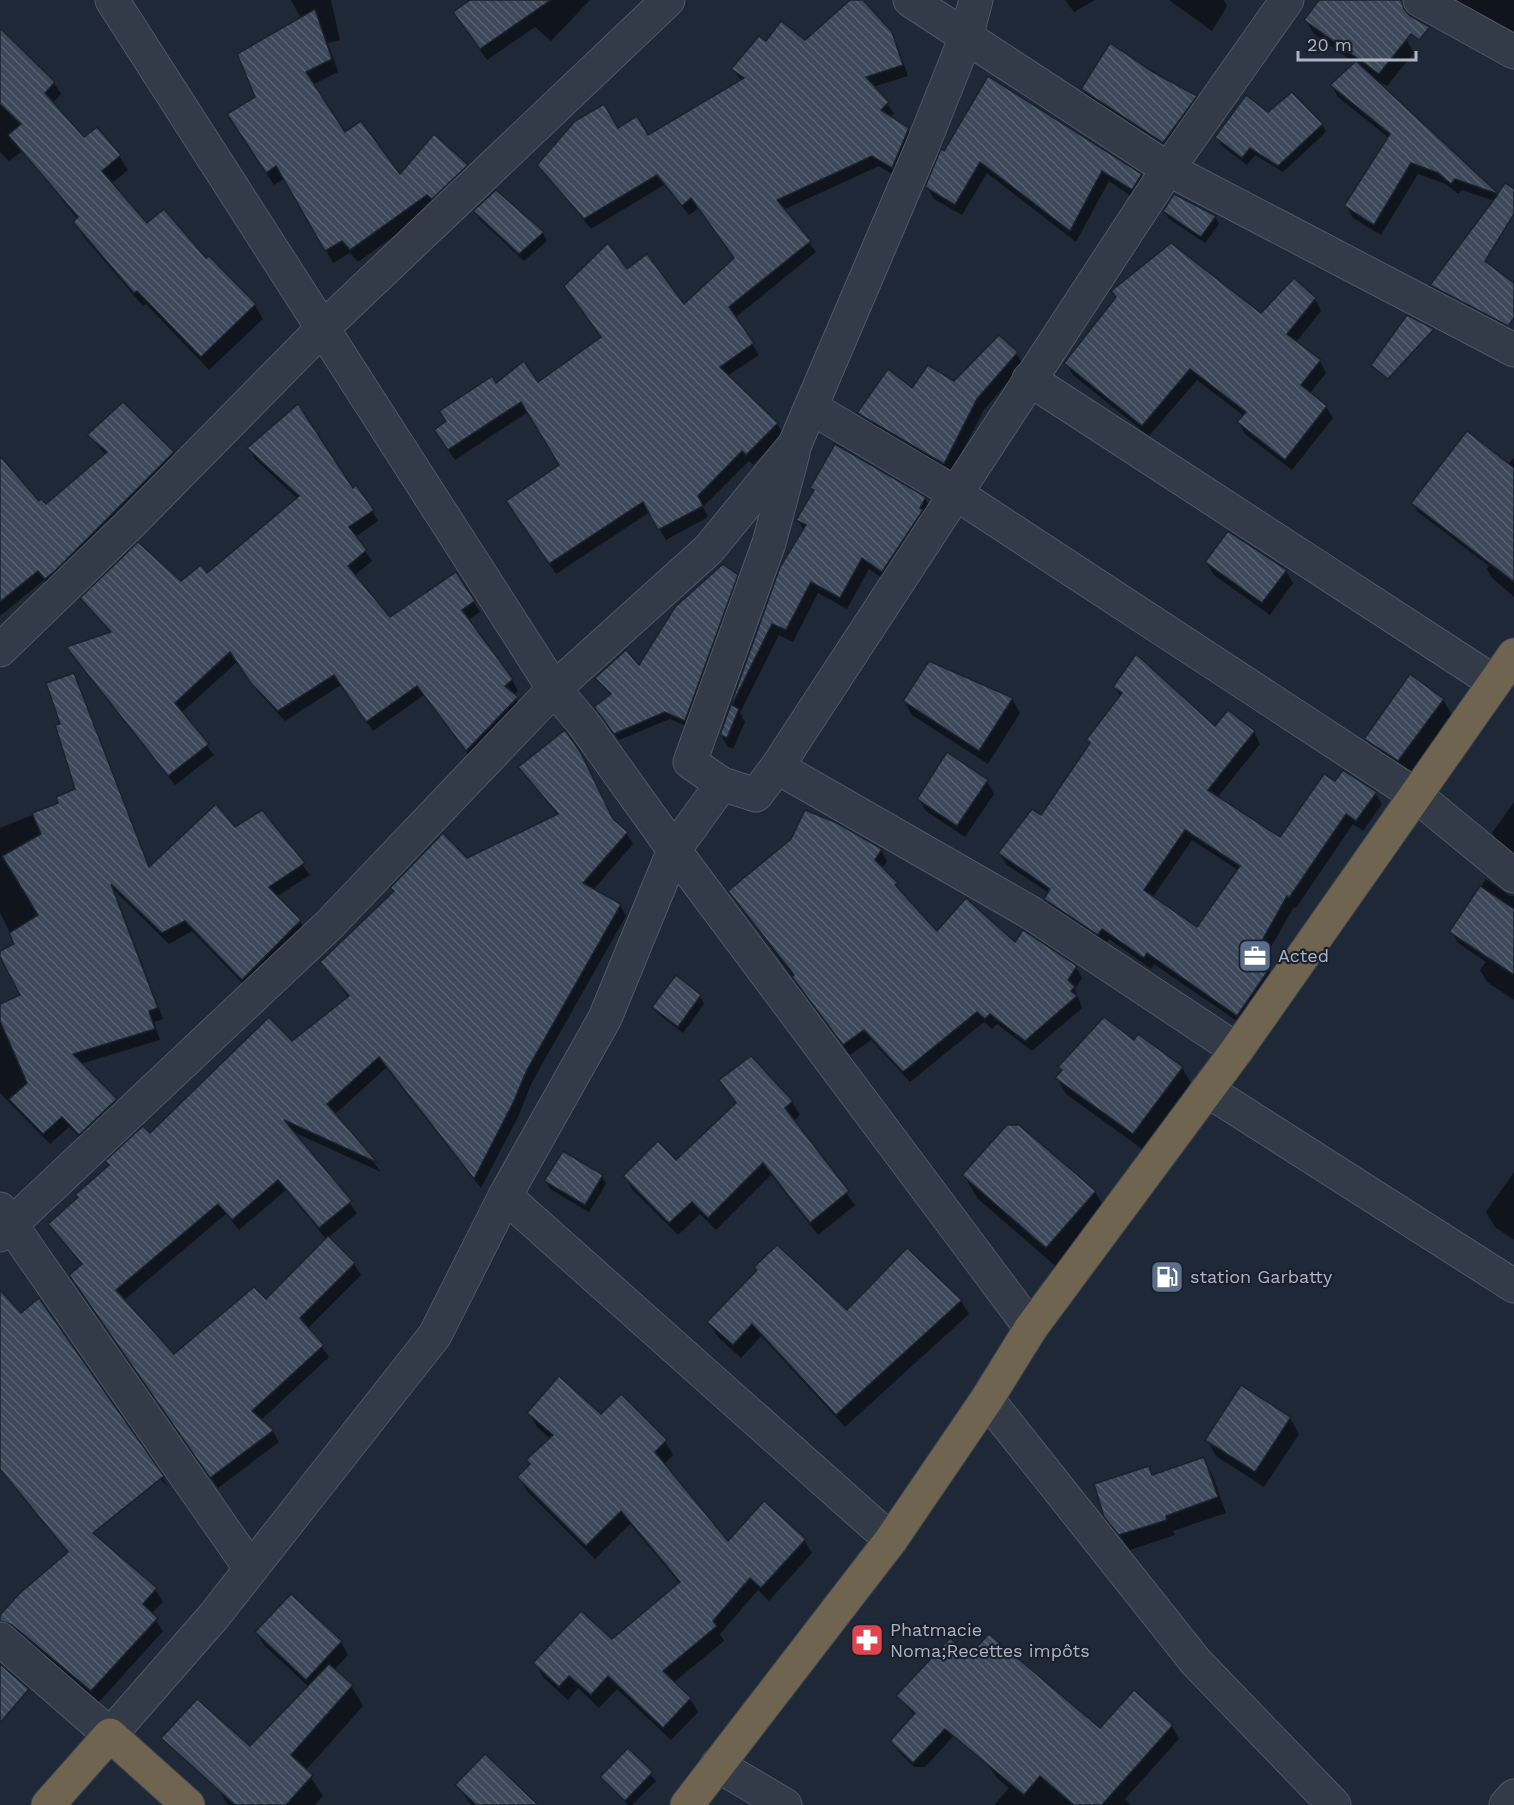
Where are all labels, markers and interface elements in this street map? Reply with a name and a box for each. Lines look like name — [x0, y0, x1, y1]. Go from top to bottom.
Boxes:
scale bar — [1298, 24, 1416, 62]
text: 20 m — [1307, 34, 1352, 55]
office icon: Acted — [1237, 938, 1273, 974]
place label: Acted — [1278, 945, 1329, 966]
fuel station icon: station Garbatty — [1149, 1259, 1185, 1295]
place label: station Garbatty — [1190, 1266, 1333, 1287]
place label: Phatmacie Noma;Recettes impôts — [890, 1619, 1090, 1661]
pharmacy icon: Phatmacie Noma;Recettes impôts — [849, 1622, 885, 1658]

